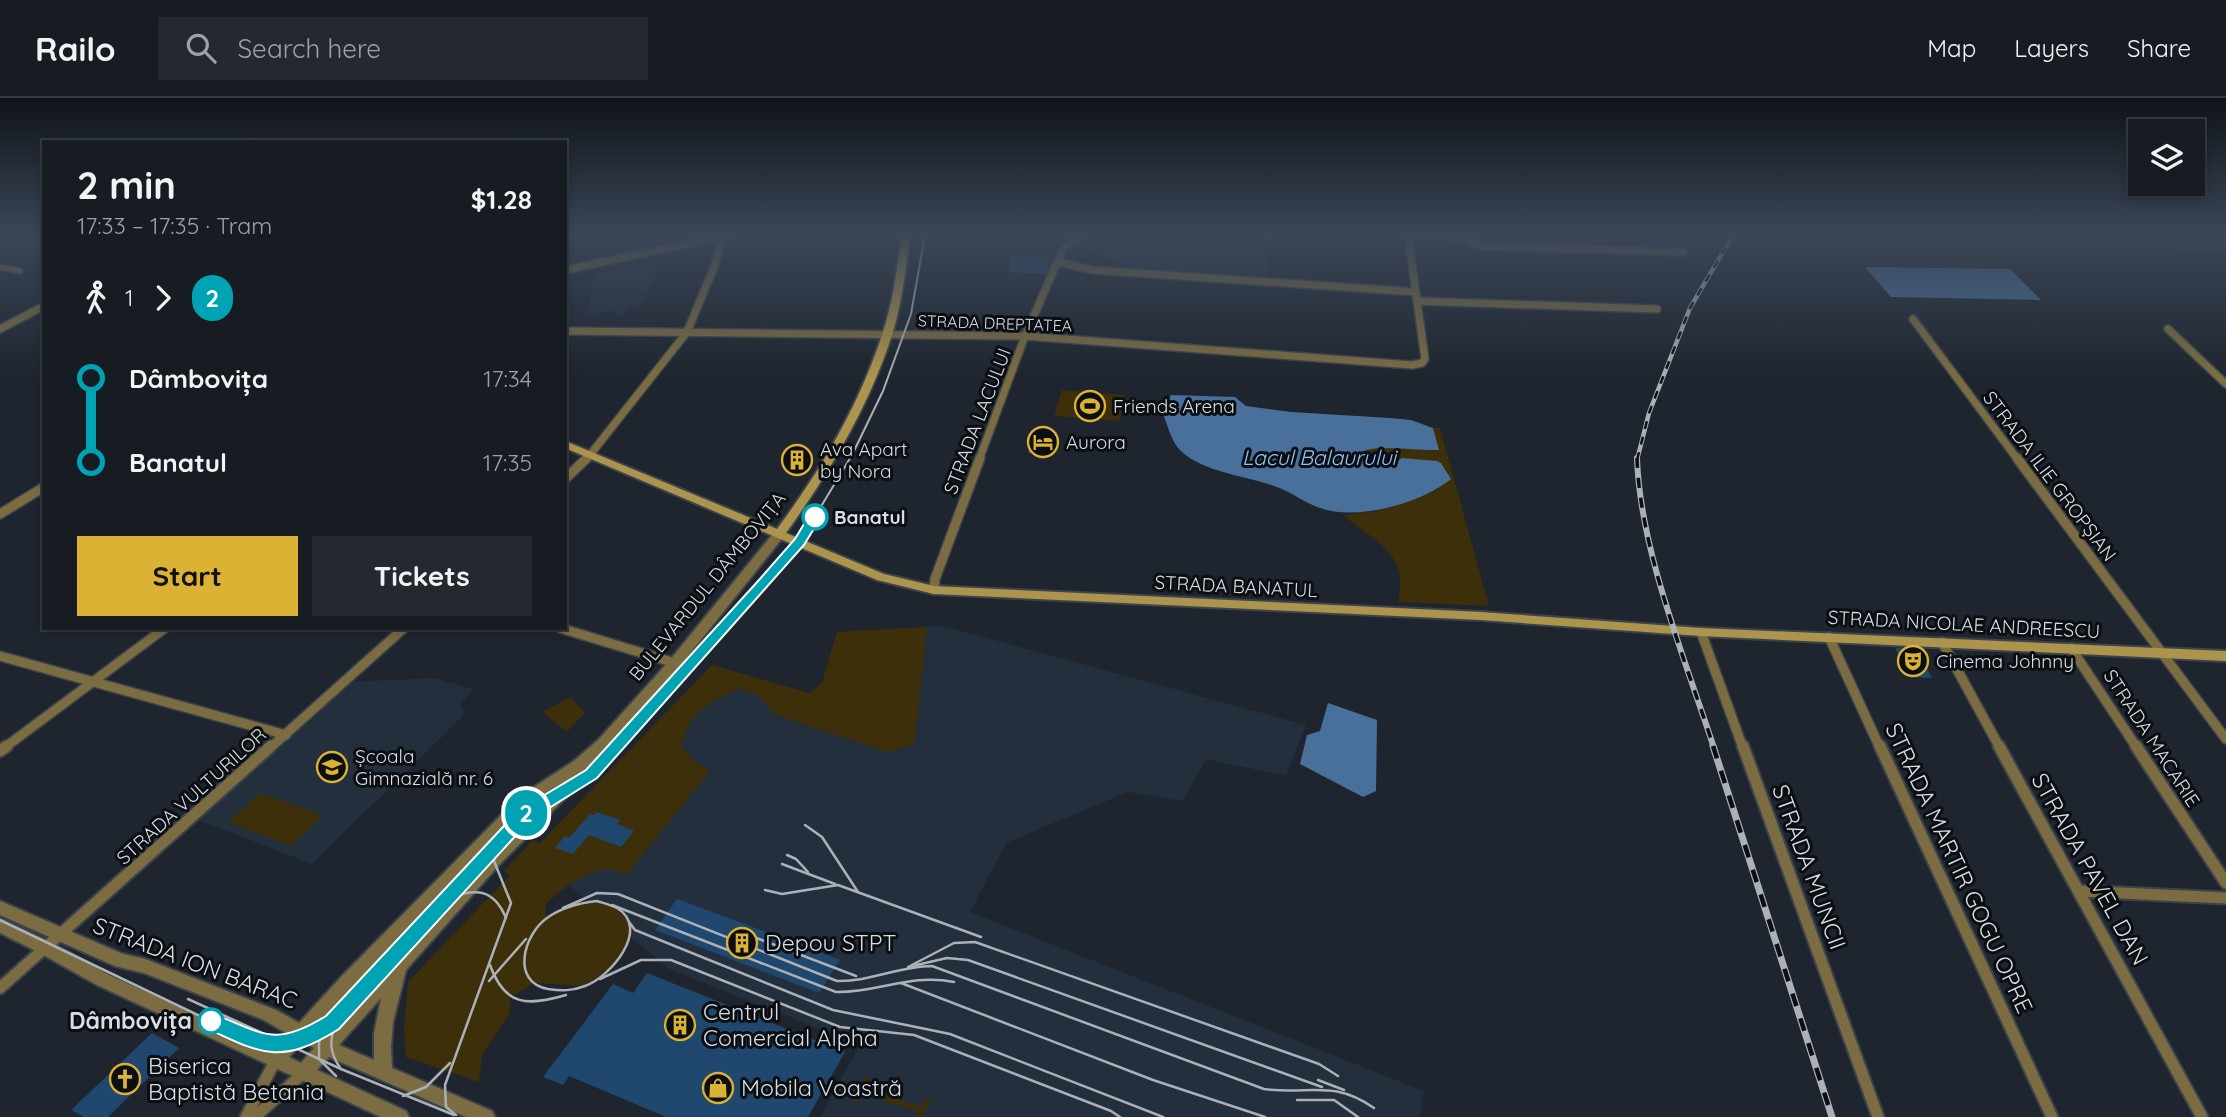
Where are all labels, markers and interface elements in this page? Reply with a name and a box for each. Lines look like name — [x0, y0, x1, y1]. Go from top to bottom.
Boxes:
search box — [158, 17, 648, 80]
text: Railo — [35, 28, 116, 69]
icon: search — [182, 29, 220, 67]
text: Search here — [238, 32, 381, 65]
text: Map — [1927, 33, 1976, 63]
text: Layers — [2014, 33, 2089, 63]
text: Share — [2127, 33, 2191, 63]
map controls — [2128, 119, 2205, 196]
button: layers — [2128, 119, 2205, 196]
text: 2 min — [77, 161, 176, 209]
text: $1.28 — [471, 183, 532, 216]
text: 17:33 – 17:35 · Tram — [77, 211, 272, 240]
icon: walk — [77, 279, 115, 317]
icon: forward — [144, 279, 182, 317]
text: 1 — [125, 283, 134, 312]
text: 2 — [206, 283, 219, 313]
street label: STRADA DREPTATEA — [918, 310, 1072, 336]
street label: STRADA LACULUI — [938, 345, 1016, 497]
text: Dâmbovița — [129, 362, 268, 395]
text: 17:34 — [483, 364, 532, 393]
street label: STRADA ILIE GROPȘIAN — [1978, 386, 2122, 566]
sports icon: Friends Arena — [1073, 389, 1107, 423]
place label: Friends Arena — [1113, 394, 1235, 418]
hotel icon: Aurora — [1026, 425, 1060, 459]
place label: Aurora — [1066, 430, 1126, 454]
place label: Ava Apart by Nora — [820, 437, 908, 483]
building icon: Ava Apart by Nora — [780, 443, 814, 477]
water label: Lacul Balaurului — [1242, 444, 1399, 470]
text: Banatul — [129, 446, 227, 479]
text: 17:35 — [483, 448, 532, 477]
street label: BULEVARDUL DÂMBOVIȚA — [623, 487, 791, 685]
marker: Banatul — [802, 504, 828, 530]
place label: Banatul — [834, 505, 906, 529]
button: Start — [77, 536, 298, 616]
button: Tickets — [312, 536, 532, 616]
street label: STRADA BANATUL — [1154, 570, 1318, 602]
street label: STRADA NICOLAE ANDREESCU — [1827, 605, 2101, 643]
theatre icon: Cinema Johnny — [1896, 644, 1930, 678]
place label: Cinema Johnny — [1936, 649, 2074, 673]
street label: STRADA MACARIE — [2099, 665, 2205, 811]
street label: STRADA MARTIR GOGU OPRE — [1879, 718, 2040, 1018]
street label: STRADA VULTURILOR — [111, 722, 271, 870]
place label: Școala Gimnazială nr. 6 — [355, 744, 493, 790]
school or university icon: Școala Gimnazială nr. 6 — [315, 750, 349, 784]
street label: STRADA PAVEL DAN — [2026, 768, 2155, 970]
street label: STRADA MUNCII — [1766, 780, 1853, 953]
line badge: 2 — [503, 790, 549, 836]
text: 2 — [519, 798, 533, 828]
street label: STRADA ION BARAC — [89, 910, 301, 1015]
building icon: Depou STPT — [725, 926, 759, 960]
place label: Depou STPT — [765, 928, 896, 957]
place label: Centrul Comercial Alpha — [703, 997, 878, 1052]
place label: Dâmbovița — [69, 1006, 192, 1036]
marker: Dâmbovița — [198, 1008, 224, 1034]
building icon: Centrul Comercial Alpha — [663, 1008, 697, 1042]
place label: Biserica Baptistă Betania — [148, 1051, 324, 1106]
church icon: Biserica Baptistă Betania — [108, 1062, 142, 1096]
shop icon: Mobila Voastră — [701, 1071, 735, 1105]
place label: Mobila Voastră — [741, 1073, 902, 1102]

